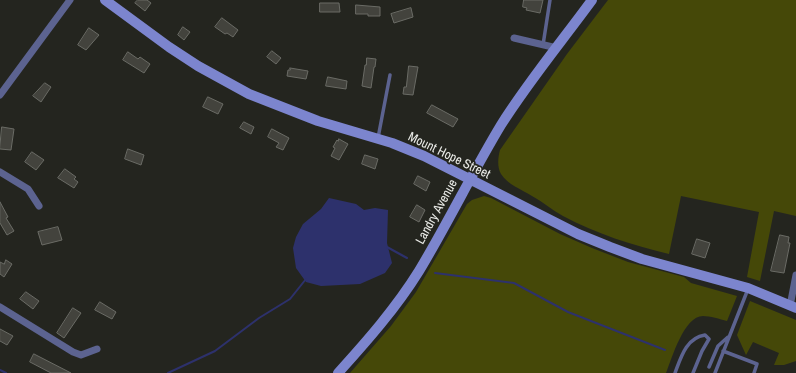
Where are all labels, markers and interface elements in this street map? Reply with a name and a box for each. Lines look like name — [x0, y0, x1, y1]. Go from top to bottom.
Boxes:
street label: Mount Hope Street — [405, 129, 493, 183]
street label: Landry Avenue — [413, 177, 461, 247]

